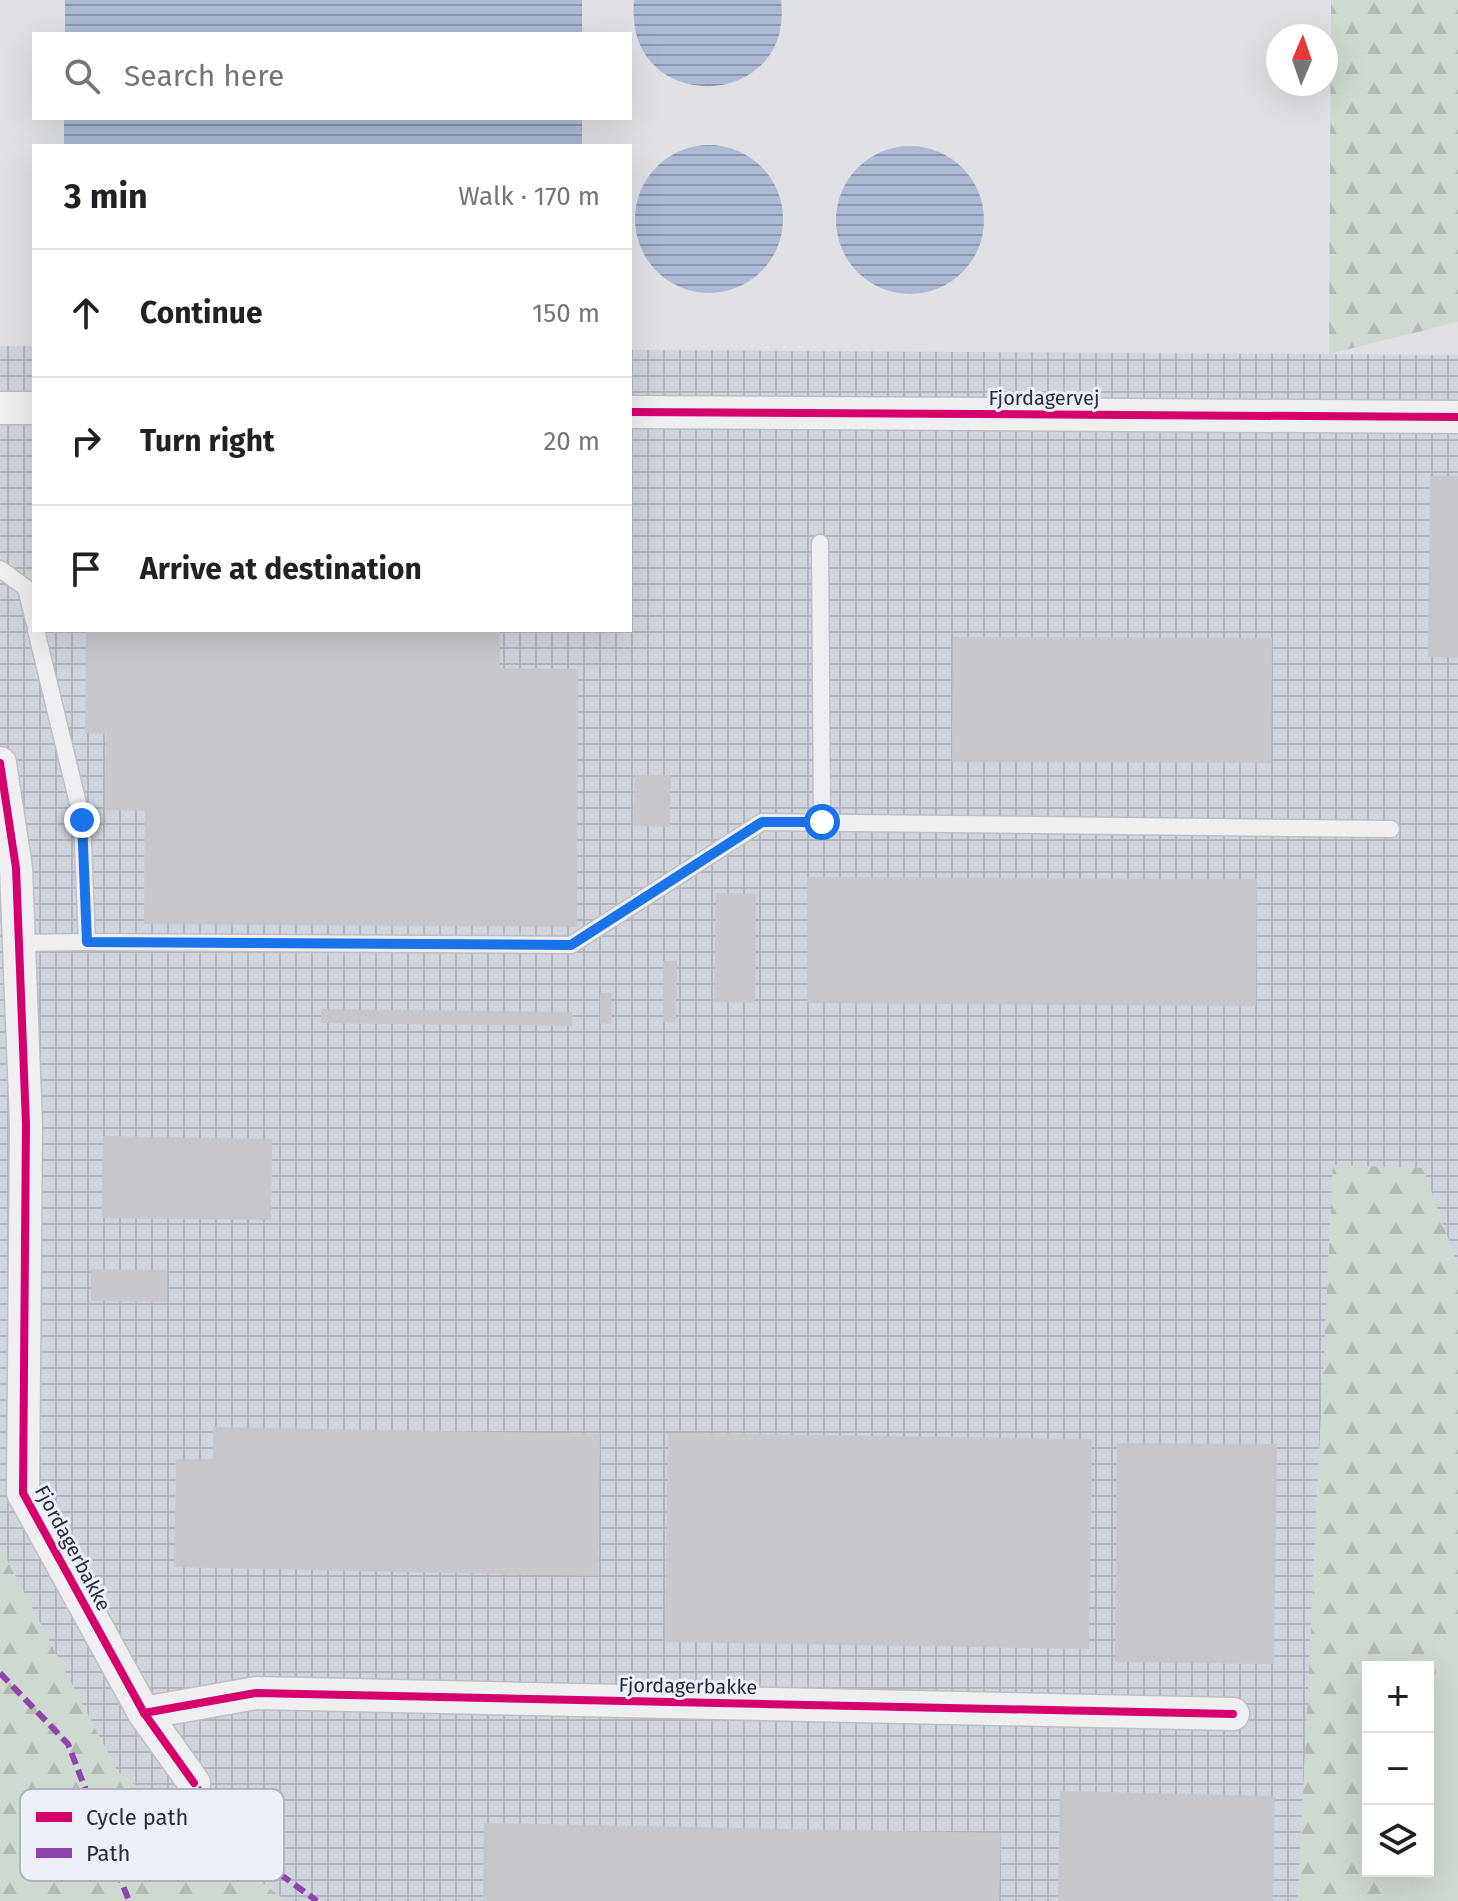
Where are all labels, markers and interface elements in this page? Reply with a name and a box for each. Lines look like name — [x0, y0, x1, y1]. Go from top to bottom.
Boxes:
north arrow — [1266, 24, 1338, 96]
search box — [32, 32, 632, 120]
icon: search — [60, 54, 104, 98]
text: Search here — [124, 58, 284, 94]
text: 3 min — [64, 176, 148, 217]
text: Walk · 170 m — [458, 181, 600, 212]
icon: ahead — [64, 291, 108, 335]
text: Continue — [140, 295, 263, 331]
text: 150 m — [532, 298, 600, 329]
street label: Fjordagervej — [988, 386, 1100, 410]
icon: right — [64, 419, 108, 463]
text: Turn right — [140, 423, 275, 459]
text: 20 m — [543, 426, 600, 457]
icon: arrive — [64, 547, 108, 591]
text: Arrive at destination — [140, 551, 422, 587]
route end — [64, 802, 100, 838]
route start — [804, 804, 840, 840]
street label: Fjordagerbakke — [30, 1481, 116, 1615]
map controls — [1362, 1661, 1434, 1877]
button: + — [1362, 1661, 1434, 1733]
street label: Fjordagerbakke — [618, 1673, 758, 1699]
button: − — [1362, 1733, 1434, 1805]
legend — [20, 1789, 284, 1881]
text: Cycle path — [86, 1804, 188, 1831]
button: layers — [1362, 1805, 1434, 1877]
text: Path — [86, 1840, 130, 1867]

